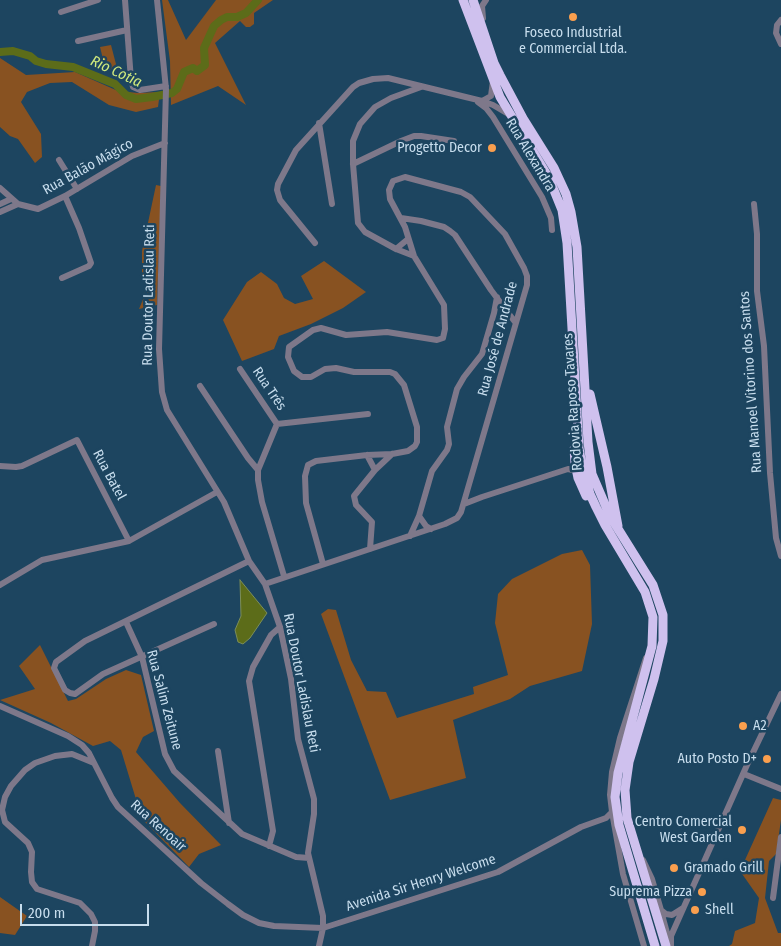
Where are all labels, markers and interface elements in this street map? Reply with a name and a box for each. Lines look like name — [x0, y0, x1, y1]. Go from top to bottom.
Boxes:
marker: Foseco Industrial e Commercial Ltda. — [567, 11, 579, 23]
place label: Foseco Industrial e Commercial Ltda. — [519, 25, 627, 58]
water label: Rio Cotia — [87, 52, 145, 92]
street label: Rua Alexandra — [502, 116, 558, 194]
street label: Rua Balão Mágico — [40, 135, 136, 199]
place label: Progetto Decor — [397, 140, 482, 156]
marker: Progetto Decor — [486, 142, 498, 154]
street label: Rua Doutor Ladislau Reti — [139, 224, 159, 366]
street label: Rua José de Andrade — [475, 280, 521, 398]
street label: Rua Manoel Vitorino dos Santos — [736, 290, 766, 474]
street label: Rodovia Raposo Tavares — [560, 333, 586, 471]
street label: Rua Três — [248, 364, 290, 414]
street label: Rua Batel — [89, 447, 129, 503]
street label: Rua Doutor Ladislau Reti — [279, 612, 323, 754]
street label: Rua Salim Zeitune — [143, 648, 185, 752]
place label: A2 — [753, 718, 767, 734]
marker: A2 — [737, 720, 749, 732]
place label: Auto Posto D+ — [677, 751, 757, 767]
marker: Auto Posto D+ — [761, 753, 773, 765]
street label: Rua Renoair — [127, 797, 189, 855]
place label: Centro Comercial West Garden — [635, 814, 732, 846]
marker: Centro Comercial West Garden — [736, 824, 748, 836]
street label: Avenida Sir Henry Welcome — [344, 851, 498, 915]
place label: Gramado Grill — [684, 860, 763, 876]
marker: Gramado Grill — [668, 862, 680, 874]
place label: Suprema Pizza — [609, 884, 692, 900]
marker: Suprema Pizza — [696, 886, 708, 898]
scale bar — [22, 894, 151, 926]
place label: Shell — [705, 902, 734, 918]
text: 200 m — [28, 904, 65, 922]
marker: Shell — [689, 904, 701, 916]

